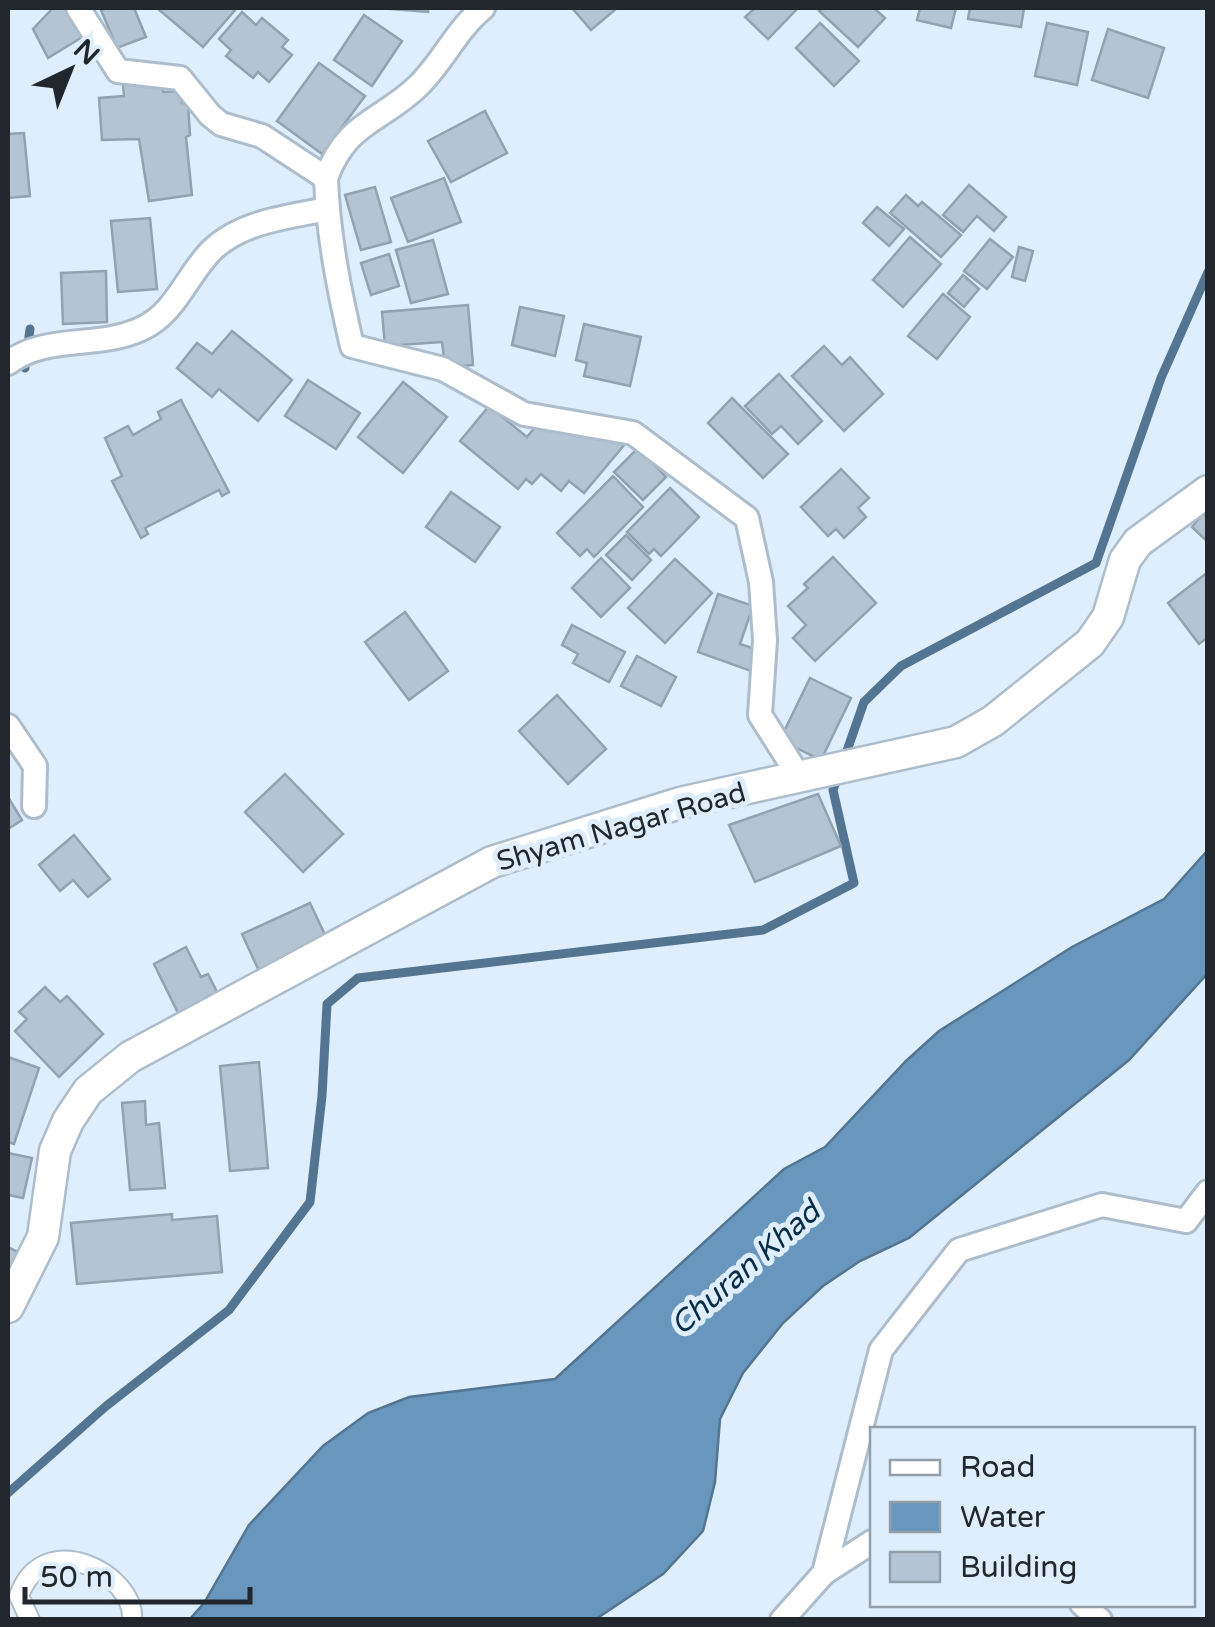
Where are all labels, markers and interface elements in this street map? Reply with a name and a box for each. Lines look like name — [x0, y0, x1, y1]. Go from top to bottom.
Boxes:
north arrow — [20, 20, 120, 120]
text: N — [67, 32, 106, 73]
street label: Shyam Nagar Road — [493, 775, 750, 879]
water label: Churan Khad — [663, 1191, 830, 1343]
legend — [870, 1427, 1195, 1607]
text: Road — [960, 1449, 1035, 1486]
text: Water — [960, 1499, 1046, 1536]
scale bar — [25, 1542, 250, 1604]
text: Building — [960, 1549, 1077, 1586]
text: 50 m — [40, 1559, 113, 1596]

